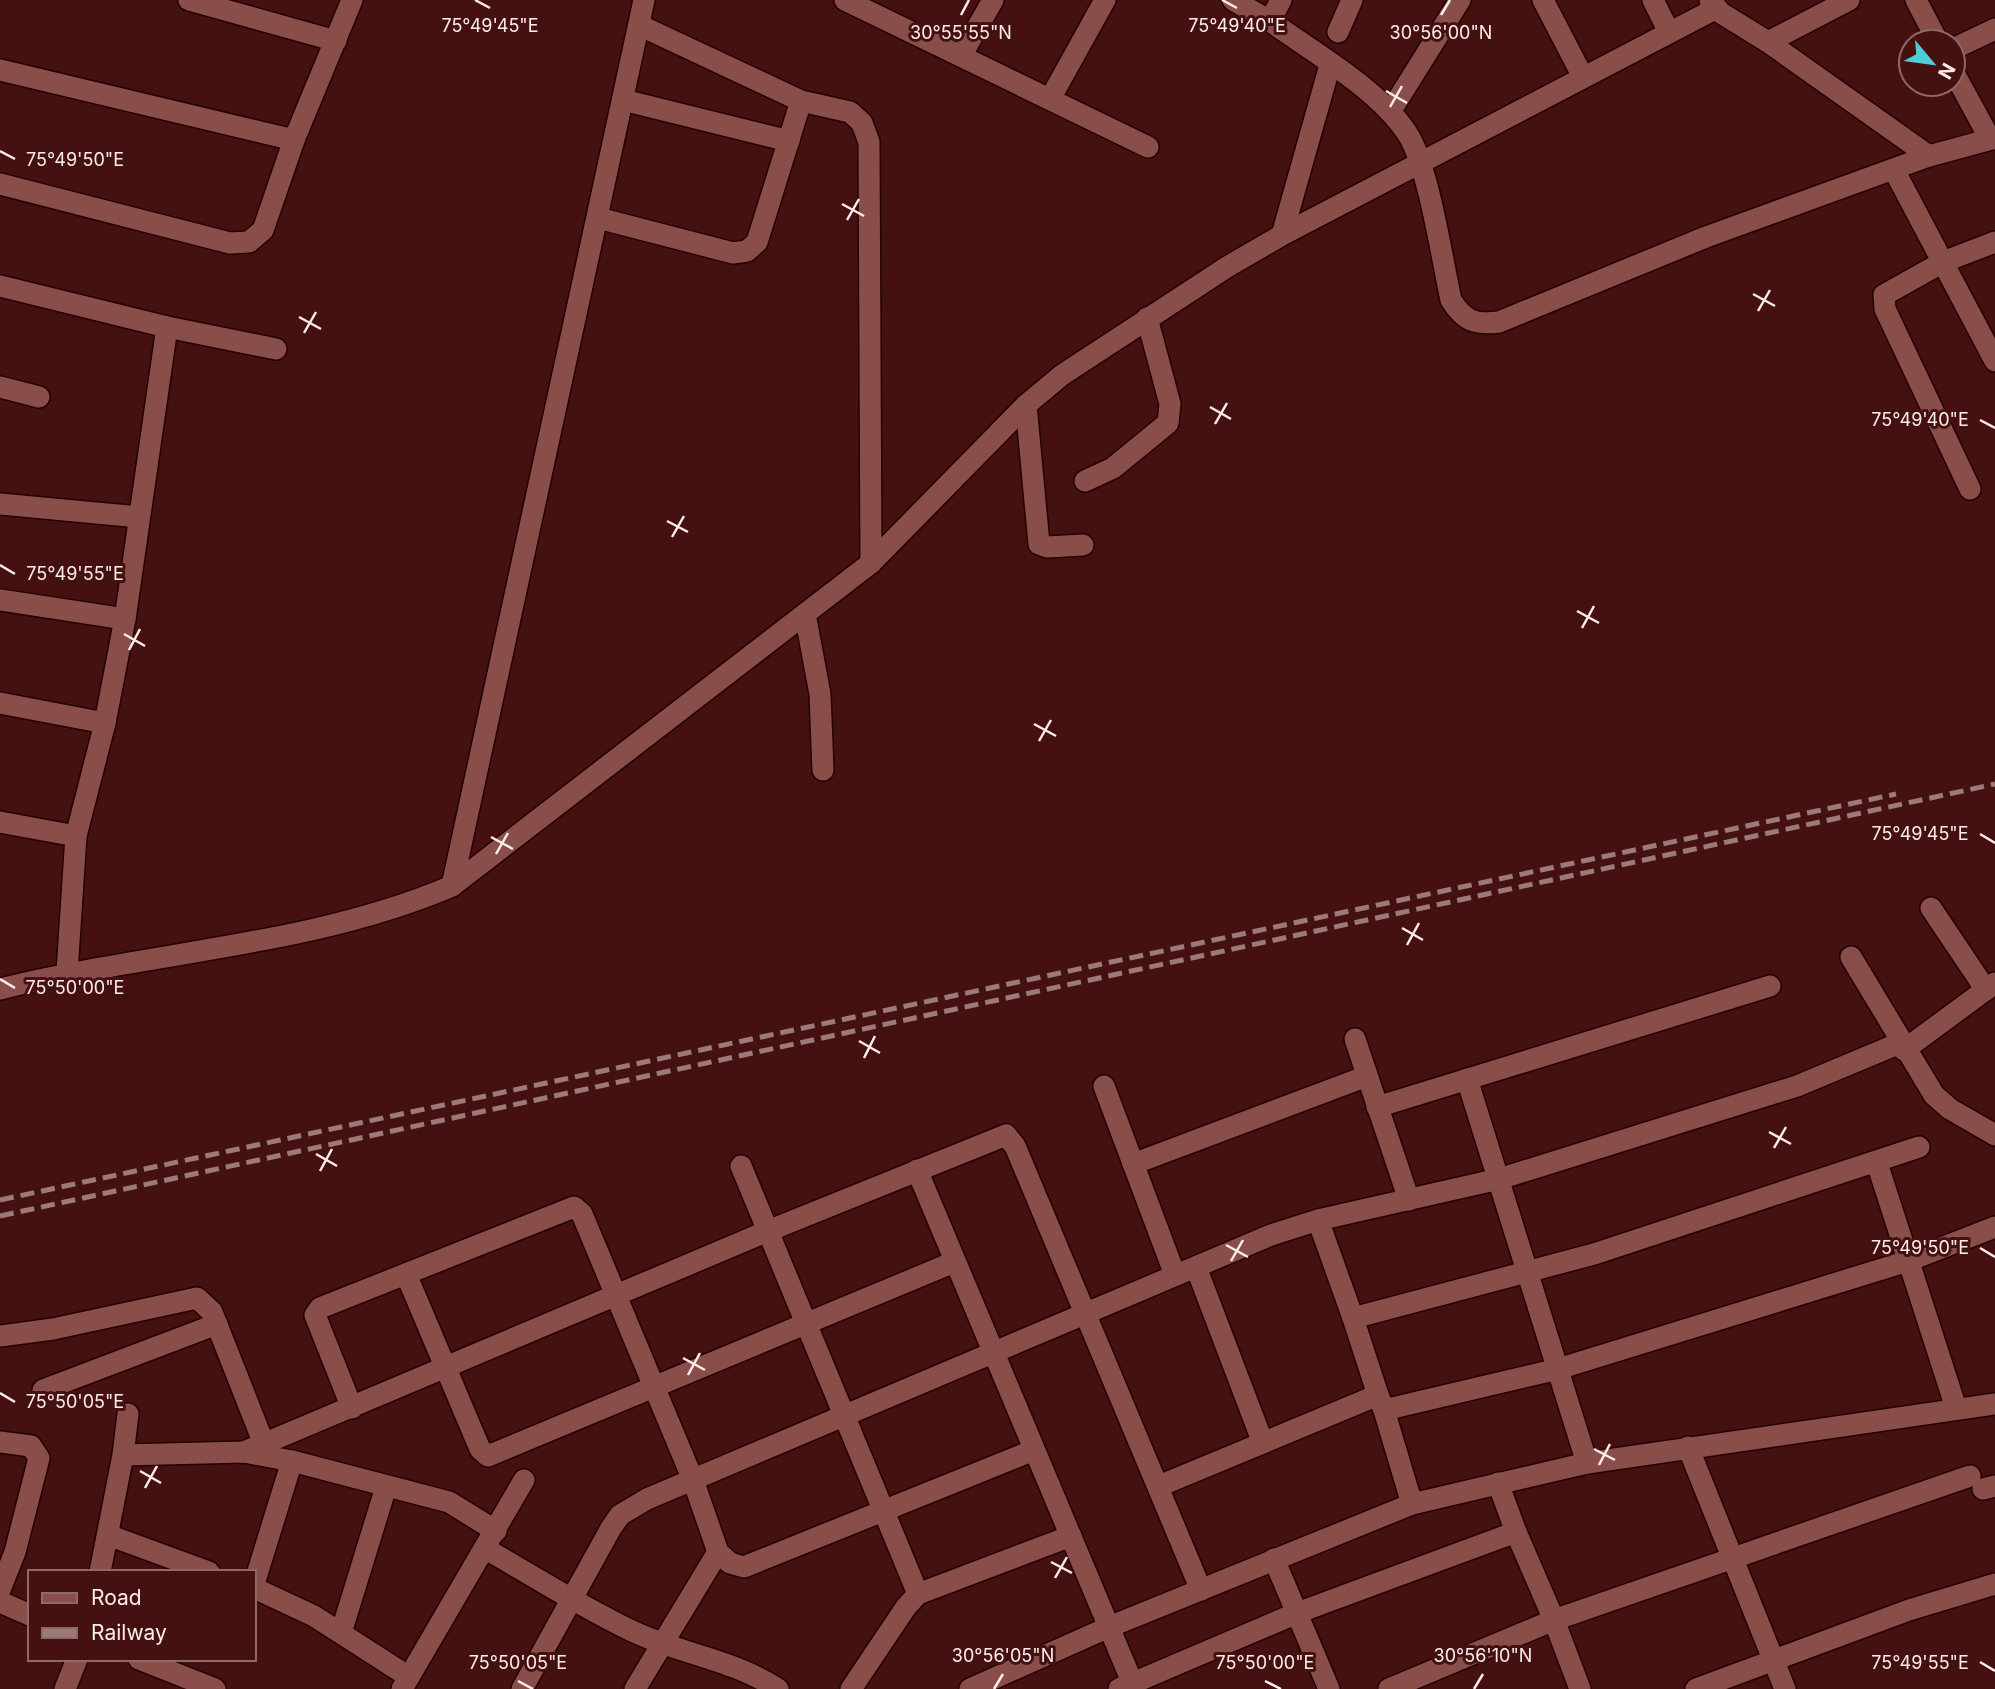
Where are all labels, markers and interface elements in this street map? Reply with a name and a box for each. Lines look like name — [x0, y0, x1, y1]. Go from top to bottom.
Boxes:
text: 75°49'45"E — [441, 15, 539, 36]
text: 75°49'40"E — [1188, 15, 1286, 36]
text: 30°55'55"N — [910, 22, 1012, 43]
text: 30°56'00"N — [1390, 22, 1492, 43]
north arrow — [1897, 28, 1967, 98]
text: N — [1933, 59, 1960, 83]
text: 75°49'50"E — [26, 149, 124, 170]
text: 75°49'40"E — [1871, 409, 1969, 430]
text: 75°49'55"E — [26, 563, 124, 584]
text: 75°49'45"E — [1871, 823, 1969, 844]
text: 75°50'00"E — [26, 977, 124, 998]
text: 75°49'50"E — [1871, 1237, 1969, 1258]
text: 75°50'05"E — [26, 1391, 124, 1412]
legend — [28, 1570, 256, 1661]
text: Road — [91, 1585, 142, 1610]
text: Railway — [91, 1620, 167, 1645]
text: 30°56'05"N — [952, 1645, 1054, 1666]
text: 30°56'10"N — [1434, 1645, 1532, 1666]
text: 75°50'05"E — [469, 1652, 567, 1673]
text: 75°50'00"E — [1216, 1652, 1314, 1673]
text: 75°49'55"E — [1871, 1652, 1969, 1673]

